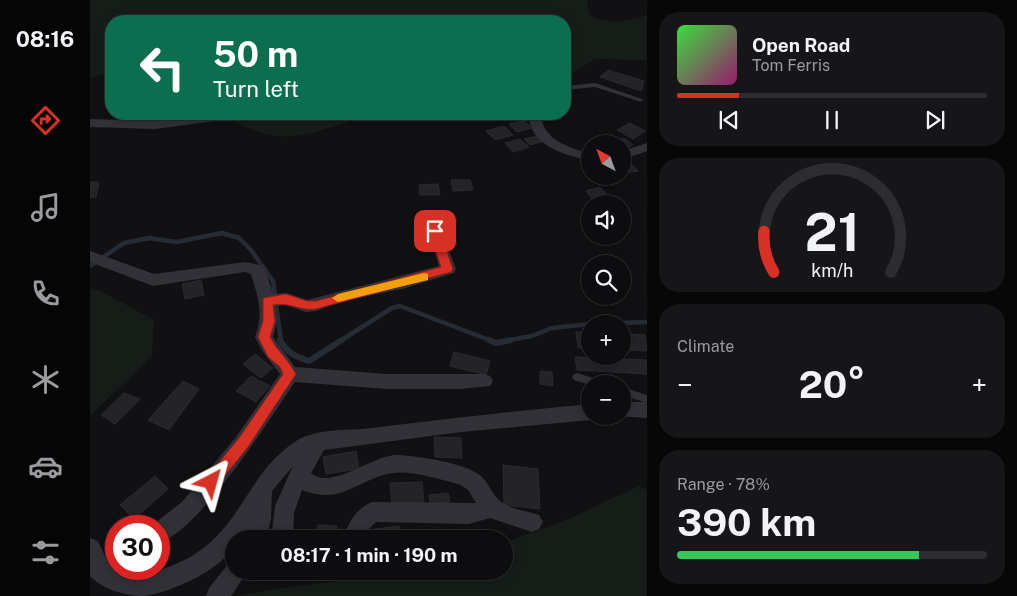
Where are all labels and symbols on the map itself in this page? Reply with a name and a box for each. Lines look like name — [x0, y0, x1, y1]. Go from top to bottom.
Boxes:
north arrow — [581, 135, 631, 185]
pin — [414, 210, 456, 252]
position arrow — [184, 455, 236, 507]
speed limit sign: 30 — [105, 515, 170, 580]

